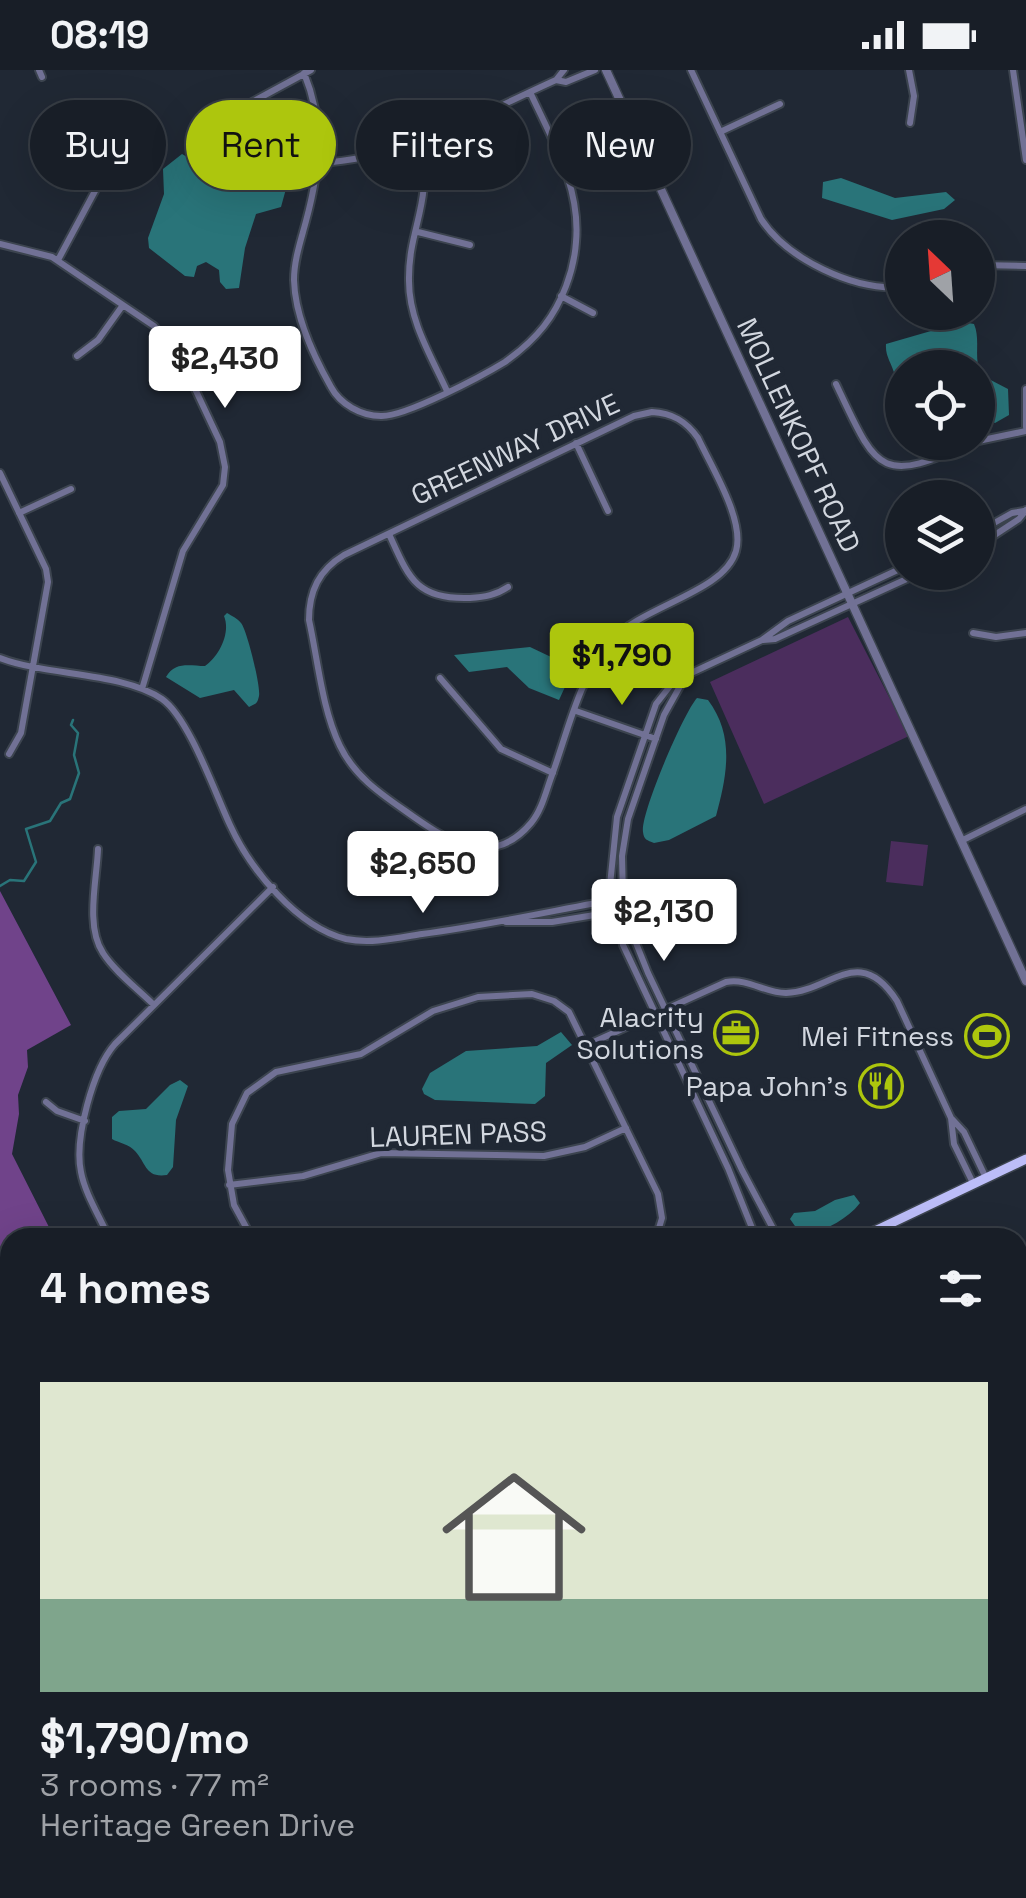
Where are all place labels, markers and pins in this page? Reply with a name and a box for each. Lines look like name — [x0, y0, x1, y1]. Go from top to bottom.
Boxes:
pin: $2,430 — [144, 326, 306, 411]
pin: $1,790 — [541, 623, 703, 708]
pin: $2,650 — [342, 831, 504, 916]
pin: $2,130 — [583, 879, 745, 964]
place label: Alacrity Solutions — [577, 999, 704, 1067]
office icon: Alacrity Solutions — [713, 1010, 759, 1056]
sports icon: Mei Fitness — [964, 1013, 1010, 1059]
place label: Mei Fitness — [801, 1018, 954, 1054]
restaurant icon: Papa John's — [858, 1063, 904, 1109]
place label: Papa John's — [686, 1068, 848, 1104]

